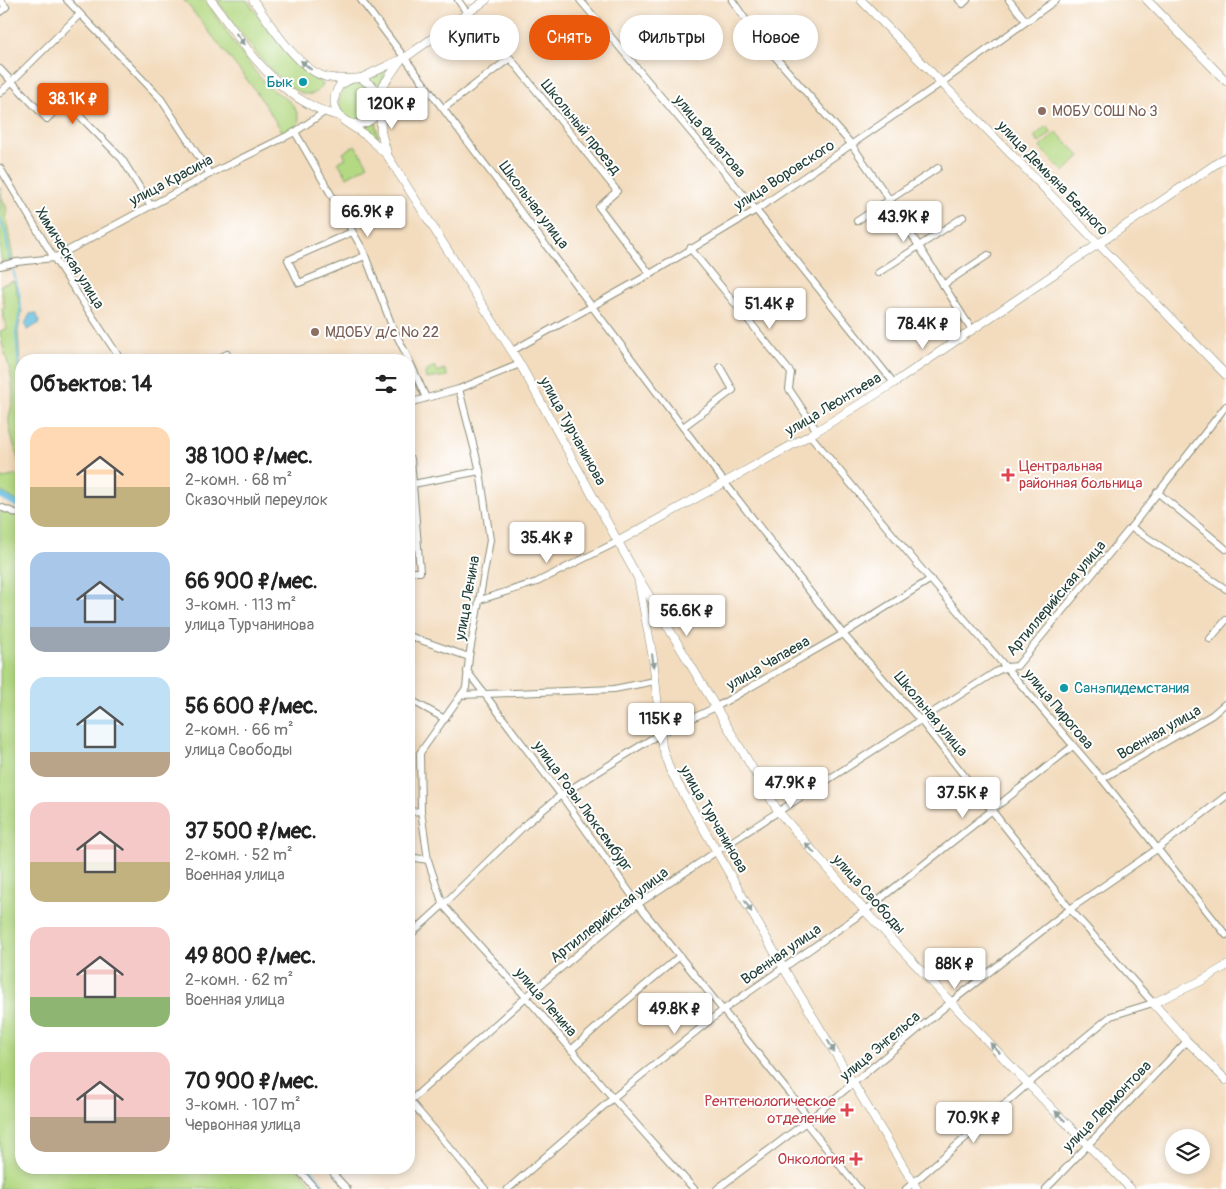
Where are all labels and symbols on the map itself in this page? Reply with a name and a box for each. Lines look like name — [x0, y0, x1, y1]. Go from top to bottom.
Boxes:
one-way arrow — [235, 32, 245, 46]
one-way arrow — [300, 59, 313, 70]
place label: Бык — [267, 73, 293, 92]
marker: Бык — [297, 76, 309, 88]
street label: Школьный проезд — [536, 76, 625, 179]
pin: 38.1K ₽ — [27, 82, 119, 125]
pin: 120K ₽ — [351, 88, 433, 130]
street label: улица Филатова — [669, 90, 750, 182]
place label: МОБУ СОШ № 3 — [1052, 102, 1158, 121]
marker: МОБУ СОШ № 3 — [1036, 105, 1048, 117]
street label: улица Демьяна Бедного — [992, 116, 1112, 240]
street label: улица Воровского — [730, 136, 838, 216]
street label: улица Красина — [125, 150, 216, 211]
street label: Школьная улица — [494, 158, 573, 253]
pin: 66.9K ₽ — [322, 196, 414, 238]
pin: 43.9K ₽ — [858, 200, 950, 243]
street label: Химическая улица — [31, 204, 108, 313]
pin: 51.4K ₽ — [724, 288, 816, 330]
pin: 78.4K ₽ — [877, 308, 969, 350]
place label: МДОБУ д/с № 22 — [325, 323, 439, 342]
marker: МДОБУ д/с № 22 — [309, 326, 321, 338]
street label: улица Леонтьева — [781, 368, 885, 441]
street label: улица Турчанинова — [534, 373, 610, 489]
place label: Центральная районная больница — [1019, 457, 1143, 493]
marker: Центральная районная больница — [1001, 468, 1015, 482]
pin: 35.4K ₽ — [501, 522, 593, 564]
street label: Артиллерийская улица — [1002, 537, 1110, 660]
street label: улица Ленина — [451, 554, 484, 643]
pin: 56.6K ₽ — [641, 594, 733, 637]
street label: улица Чапаева — [722, 632, 813, 695]
one-way arrow — [649, 653, 657, 669]
street label: улица Пирогова — [1019, 665, 1098, 753]
street label: Школьная улица — [890, 668, 972, 761]
place label: Санэпидемстания — [1074, 679, 1189, 698]
marker: Санэпидемстания — [1058, 682, 1070, 694]
street label: Военная улица — [1114, 701, 1205, 764]
pin: 115K ₽ — [620, 702, 702, 745]
street label: улица Розы Люксембург — [528, 736, 636, 875]
street label: улица Турчанинова — [675, 761, 752, 876]
pin: 47.9K ₽ — [745, 766, 837, 809]
pin: 37.5K ₽ — [917, 776, 1009, 819]
one-way arrow — [805, 842, 816, 854]
street label: улица Свободы — [827, 850, 909, 938]
street label: Артиллерийская улица — [546, 863, 672, 968]
one-way arrow — [744, 898, 752, 913]
street label: Военная улица — [738, 920, 825, 989]
pin: 88K ₽ — [920, 948, 990, 990]
street label: улица Ленина — [510, 963, 581, 1041]
pin: 49.8K ₽ — [629, 992, 721, 1035]
street label: улица Энгельса — [836, 1007, 924, 1086]
one-way arrow — [826, 1039, 835, 1052]
one-way arrow — [989, 1043, 1001, 1055]
street label: улица Лермонтова — [1058, 1057, 1156, 1157]
place label: Рентгенологическое отделение — [705, 1092, 837, 1128]
pin: 70.9K ₽ — [928, 1102, 1020, 1144]
marker: Рентгенологическое отделение — [840, 1103, 854, 1117]
one-way arrow — [1054, 1111, 1066, 1123]
place label: Онкология — [777, 1150, 845, 1169]
marker: Онкология — [849, 1152, 863, 1166]

